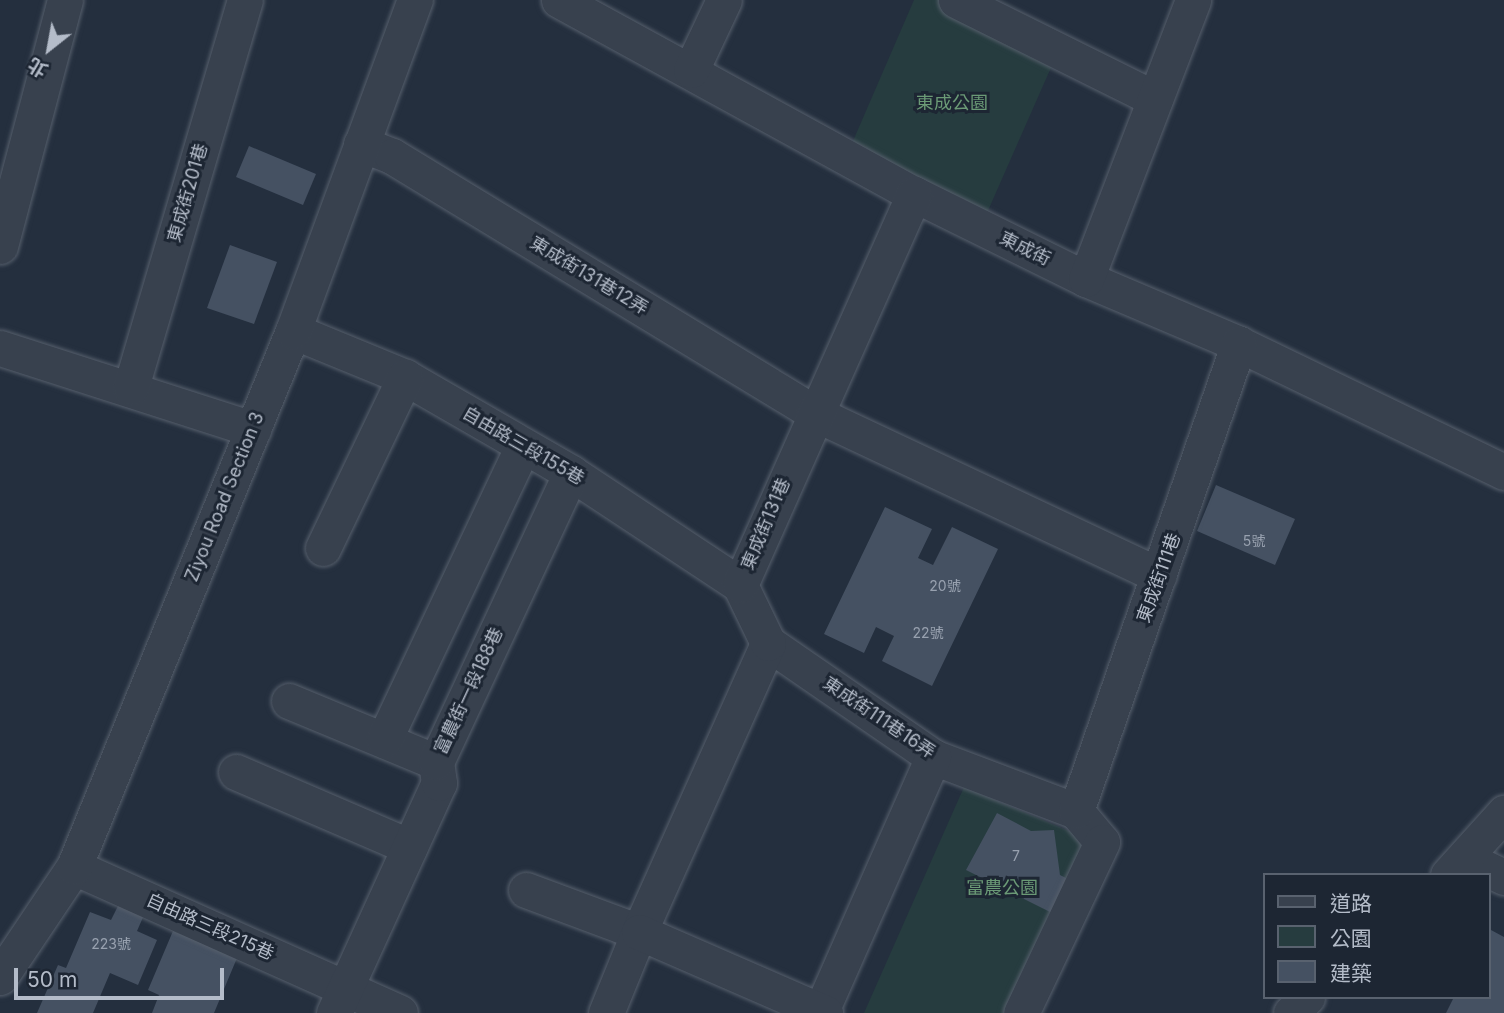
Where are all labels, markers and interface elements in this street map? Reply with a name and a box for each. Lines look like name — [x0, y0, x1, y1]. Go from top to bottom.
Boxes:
north arrow — [14, 14, 84, 84]
text: 北 — [24, 53, 52, 82]
park label: 東成公園 — [916, 92, 988, 114]
street label: 東成街201巷 — [164, 141, 212, 245]
street label: 東成街 — [996, 227, 1054, 271]
street label: 東成街131巷12弄 — [526, 232, 652, 320]
street label: 自由路三段155巷 — [458, 402, 588, 490]
street label: Ziyou Road Section 3 — [181, 409, 269, 585]
street label: 東成街131巷 — [737, 475, 795, 573]
street label: 東成街111巷 — [1133, 530, 1185, 626]
house number: 5號 — [1243, 533, 1265, 549]
house number: 20號 — [929, 578, 961, 594]
street label: 富農街一段188巷 — [430, 624, 508, 758]
house number: 22號 — [912, 625, 944, 641]
street label: 東成街111巷16弄 — [819, 673, 939, 763]
house number: 7 — [1012, 848, 1020, 864]
legend — [1262, 873, 1490, 999]
park label: 富農公園 — [966, 877, 1038, 899]
street label: 自由路三段215巷 — [143, 889, 277, 965]
text: 道路 — [1330, 891, 1372, 916]
text: 公園 — [1330, 926, 1372, 951]
house number: 223號 — [91, 936, 131, 952]
scale bar — [18, 954, 228, 998]
text: 建築 — [1330, 961, 1372, 986]
text: 50 m — [27, 967, 77, 992]

